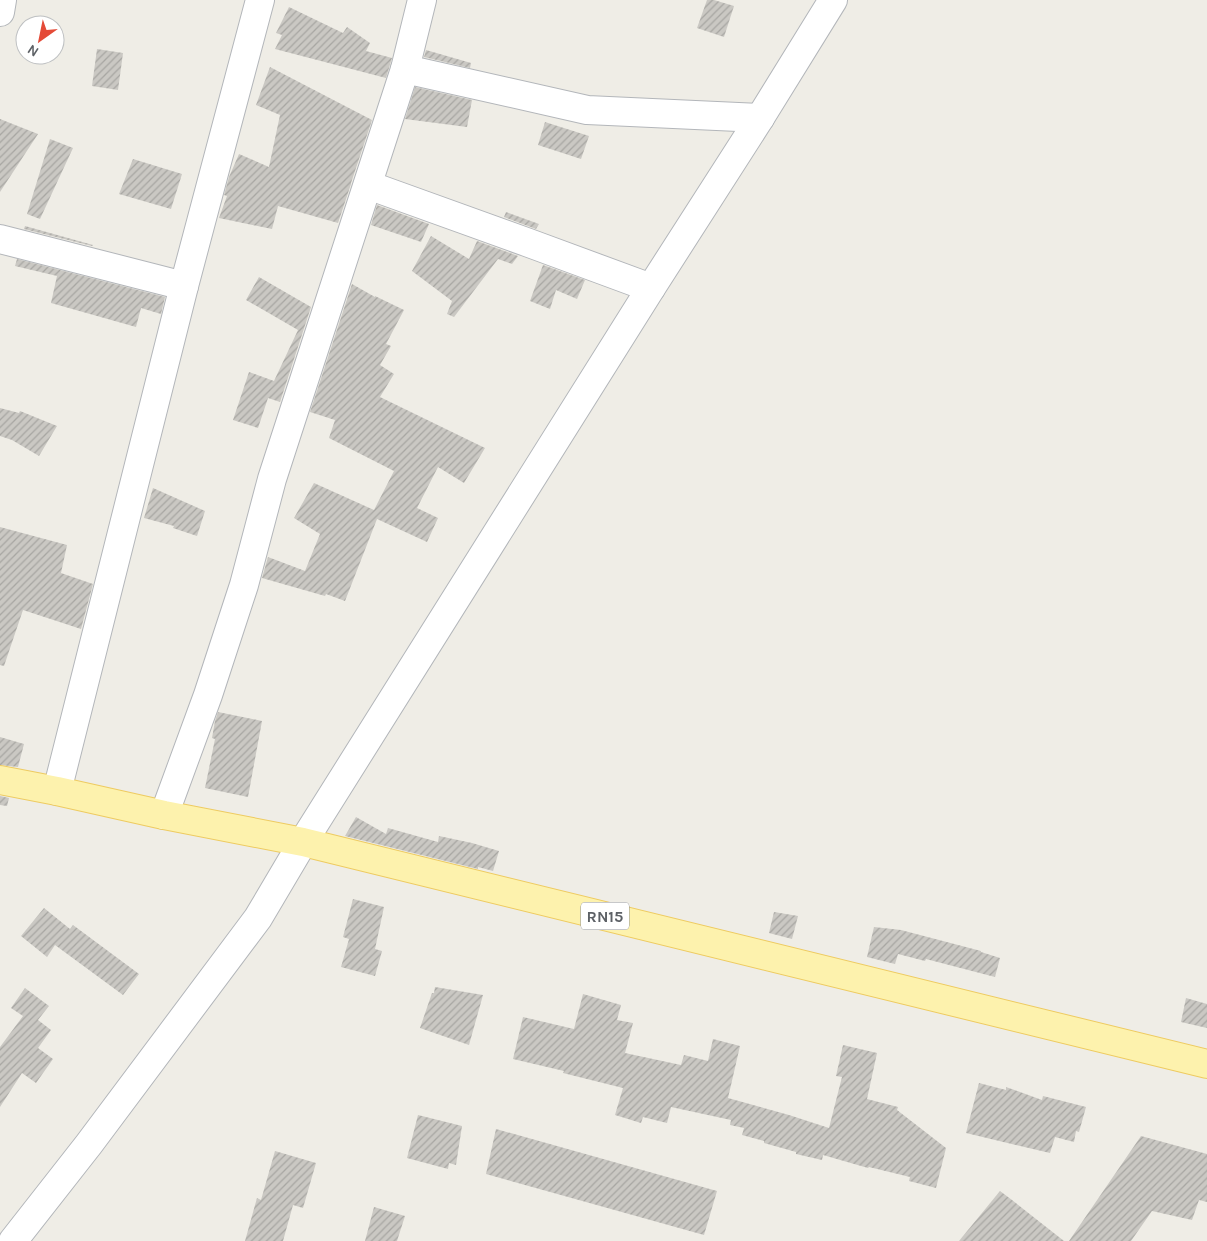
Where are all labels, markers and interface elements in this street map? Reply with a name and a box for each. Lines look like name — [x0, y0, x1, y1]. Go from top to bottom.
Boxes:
north arrow — [15, 15, 65, 65]
text: N — [24, 41, 42, 60]
road number: RN15 — [581, 902, 629, 929]

